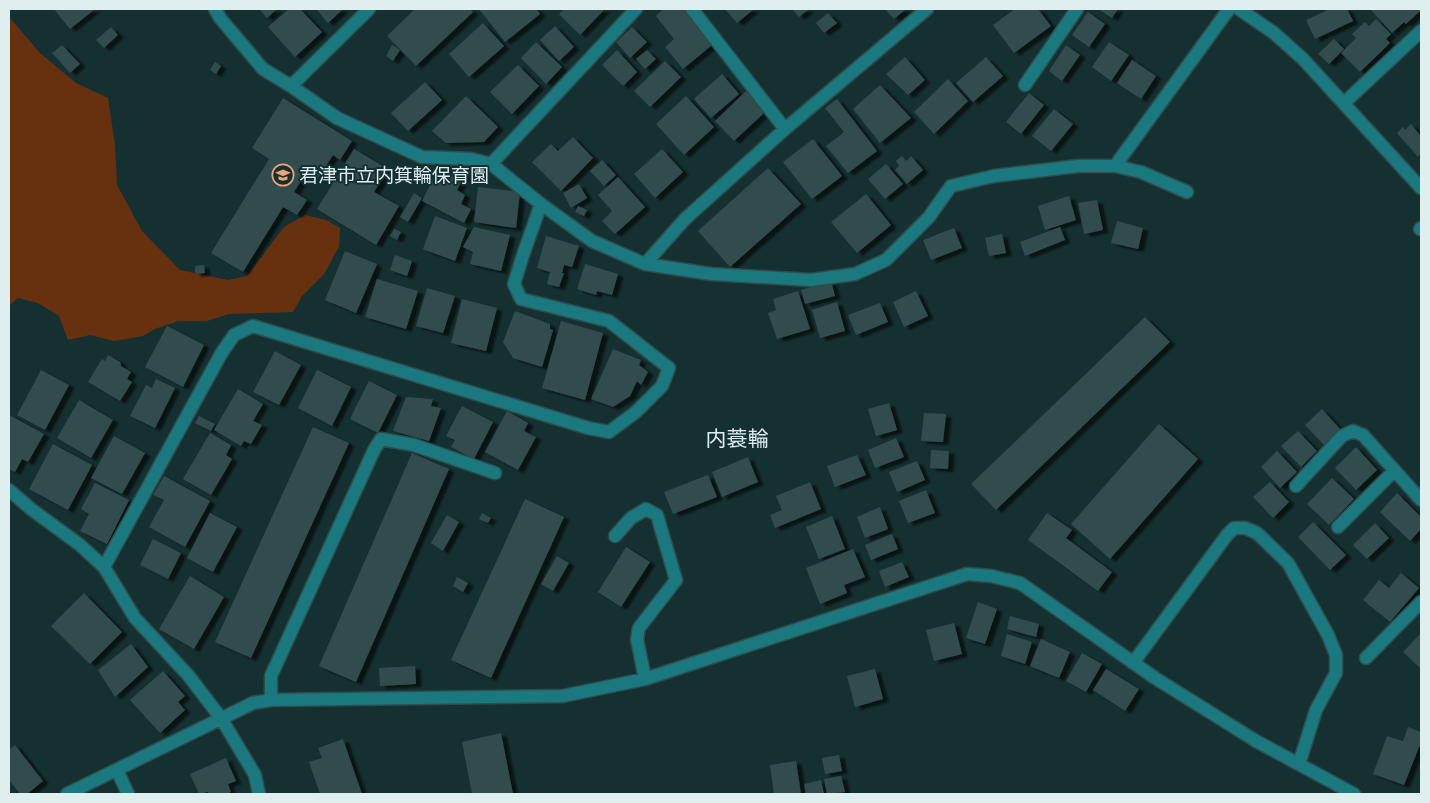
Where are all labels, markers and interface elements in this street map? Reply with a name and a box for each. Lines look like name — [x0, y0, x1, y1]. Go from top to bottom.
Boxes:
school or university icon: 君津市立内箕輪保育園 — [271, 163, 295, 187]
place label: 君津市立内箕輪保育園 — [299, 163, 489, 186]
district label: 内蓑輪 — [706, 425, 769, 450]

